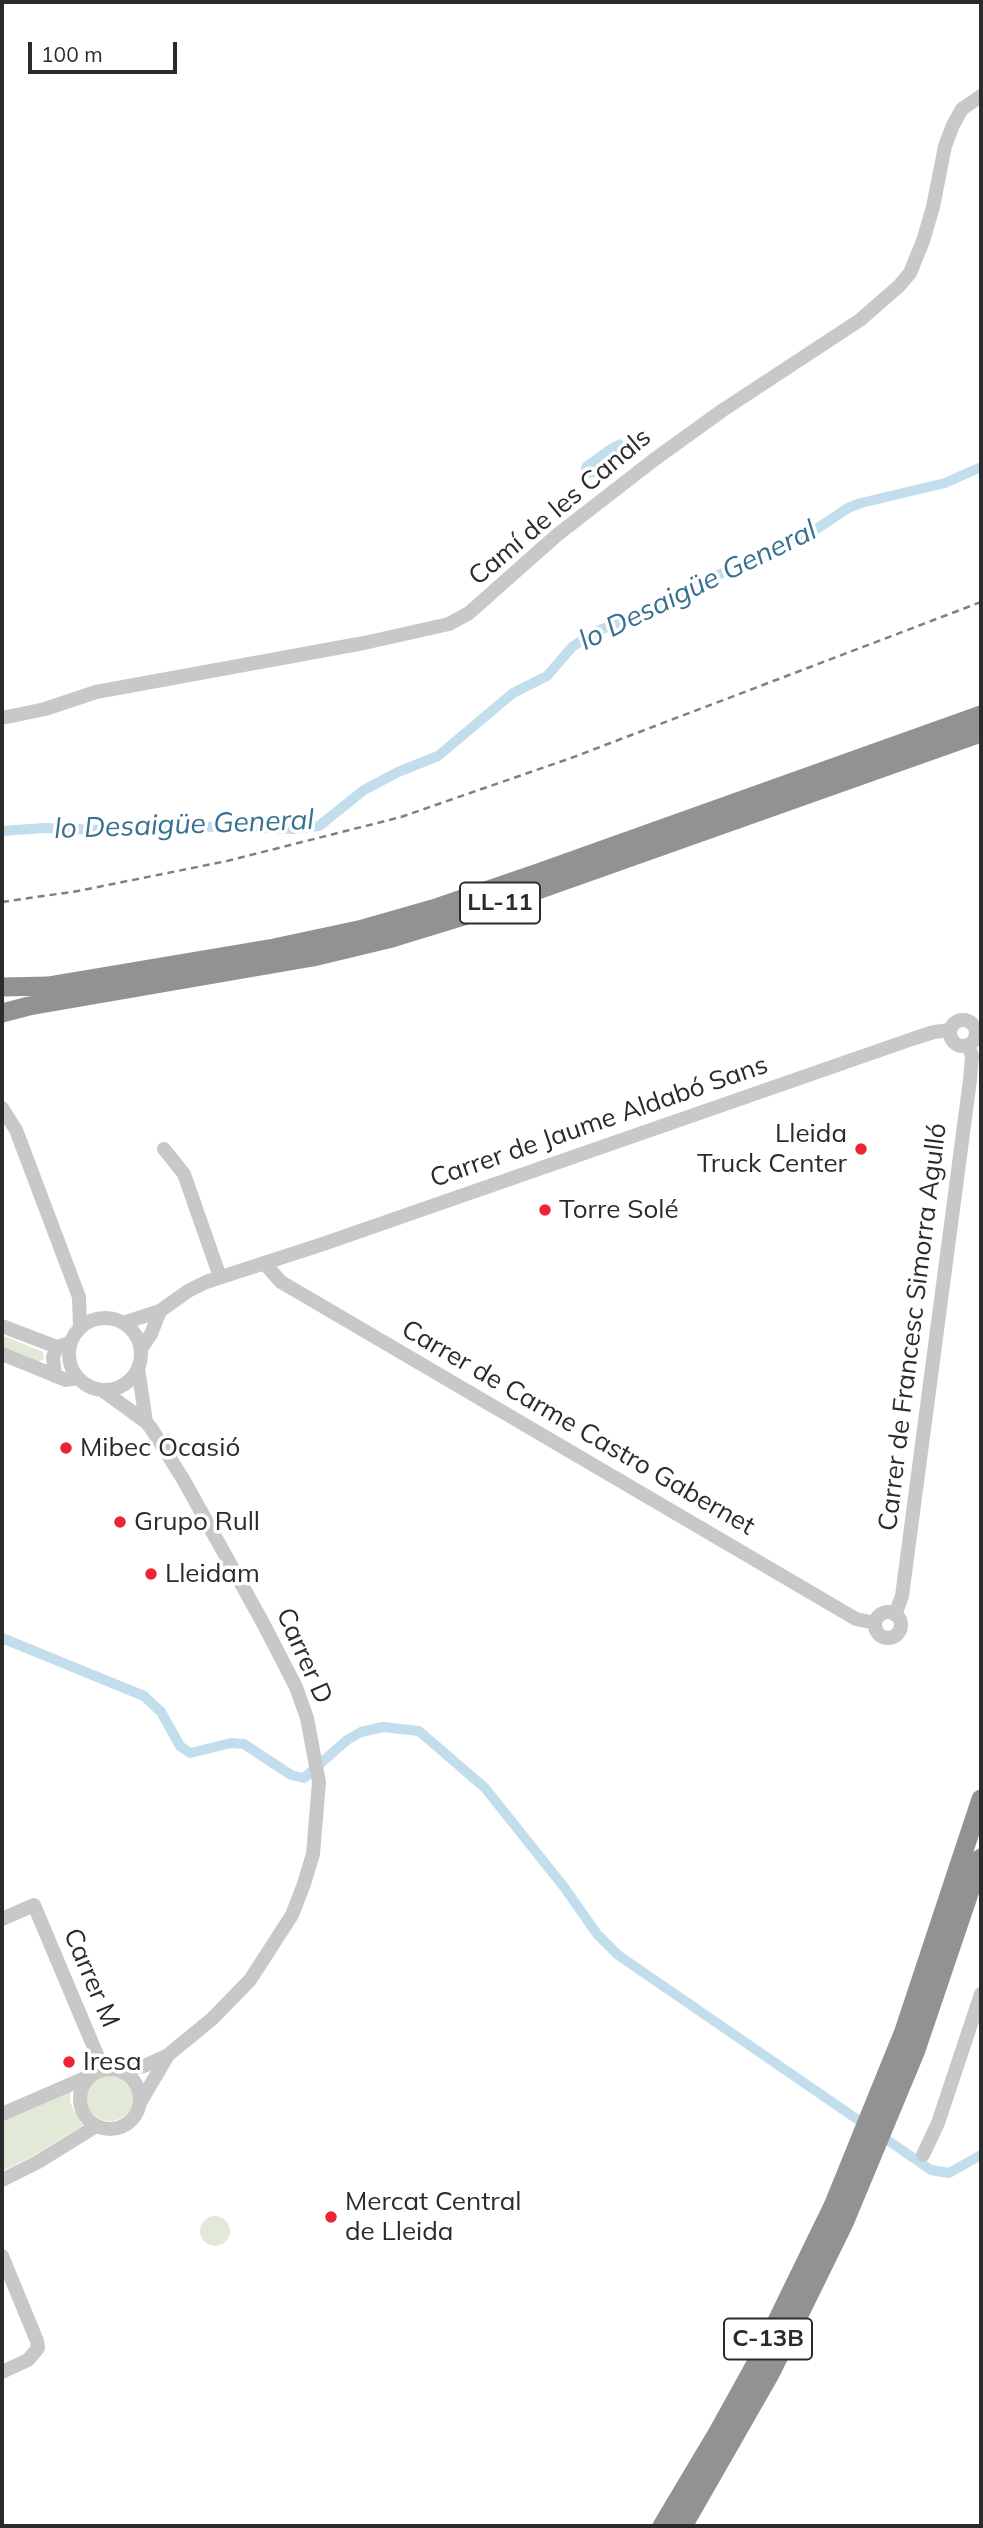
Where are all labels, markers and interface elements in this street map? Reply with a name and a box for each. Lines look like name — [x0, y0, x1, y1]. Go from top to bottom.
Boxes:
scale bar — [32, 28, 180, 72]
text: 100 m — [41, 41, 103, 67]
street label: Camí de les Canals — [463, 422, 657, 592]
water label: lo Desaigüe General — [574, 514, 822, 658]
water label: lo Desaigüe General — [54, 804, 314, 846]
road number: LL-11 — [460, 882, 540, 923]
street label: Carrer de Jaume Aldabó Sans — [426, 1049, 772, 1195]
place label: Lleida Truck Center — [697, 1118, 847, 1180]
street label: Carrer de Francesc Simorra Agulló — [873, 1121, 953, 1533]
marker: Lleida Truck Center — [853, 1141, 869, 1157]
place label: Torre Solé — [559, 1194, 679, 1226]
marker: Torre Solé — [537, 1202, 553, 1218]
street label: Carrer de Carme Castro Gabernet — [396, 1314, 760, 1542]
place label: Mibec Ocasió — [80, 1432, 240, 1464]
marker: Mibec Ocasió — [58, 1440, 74, 1456]
place label: Grupo Rull — [134, 1506, 260, 1538]
marker: Grupo Rull — [112, 1514, 128, 1530]
place label: Lleidam — [165, 1558, 260, 1590]
marker: Lleidam — [143, 1566, 159, 1582]
street label: Carrer D — [269, 1603, 339, 1709]
street label: Carrer M — [56, 1924, 126, 2032]
place label: Iresa — [83, 2046, 142, 2078]
marker: Iresa — [61, 2054, 77, 2070]
place label: Mercat Central de Lleida — [345, 2186, 521, 2248]
marker: Mercat Central de Lleida — [323, 2209, 339, 2225]
road number: C-13B — [724, 2318, 812, 2360]

